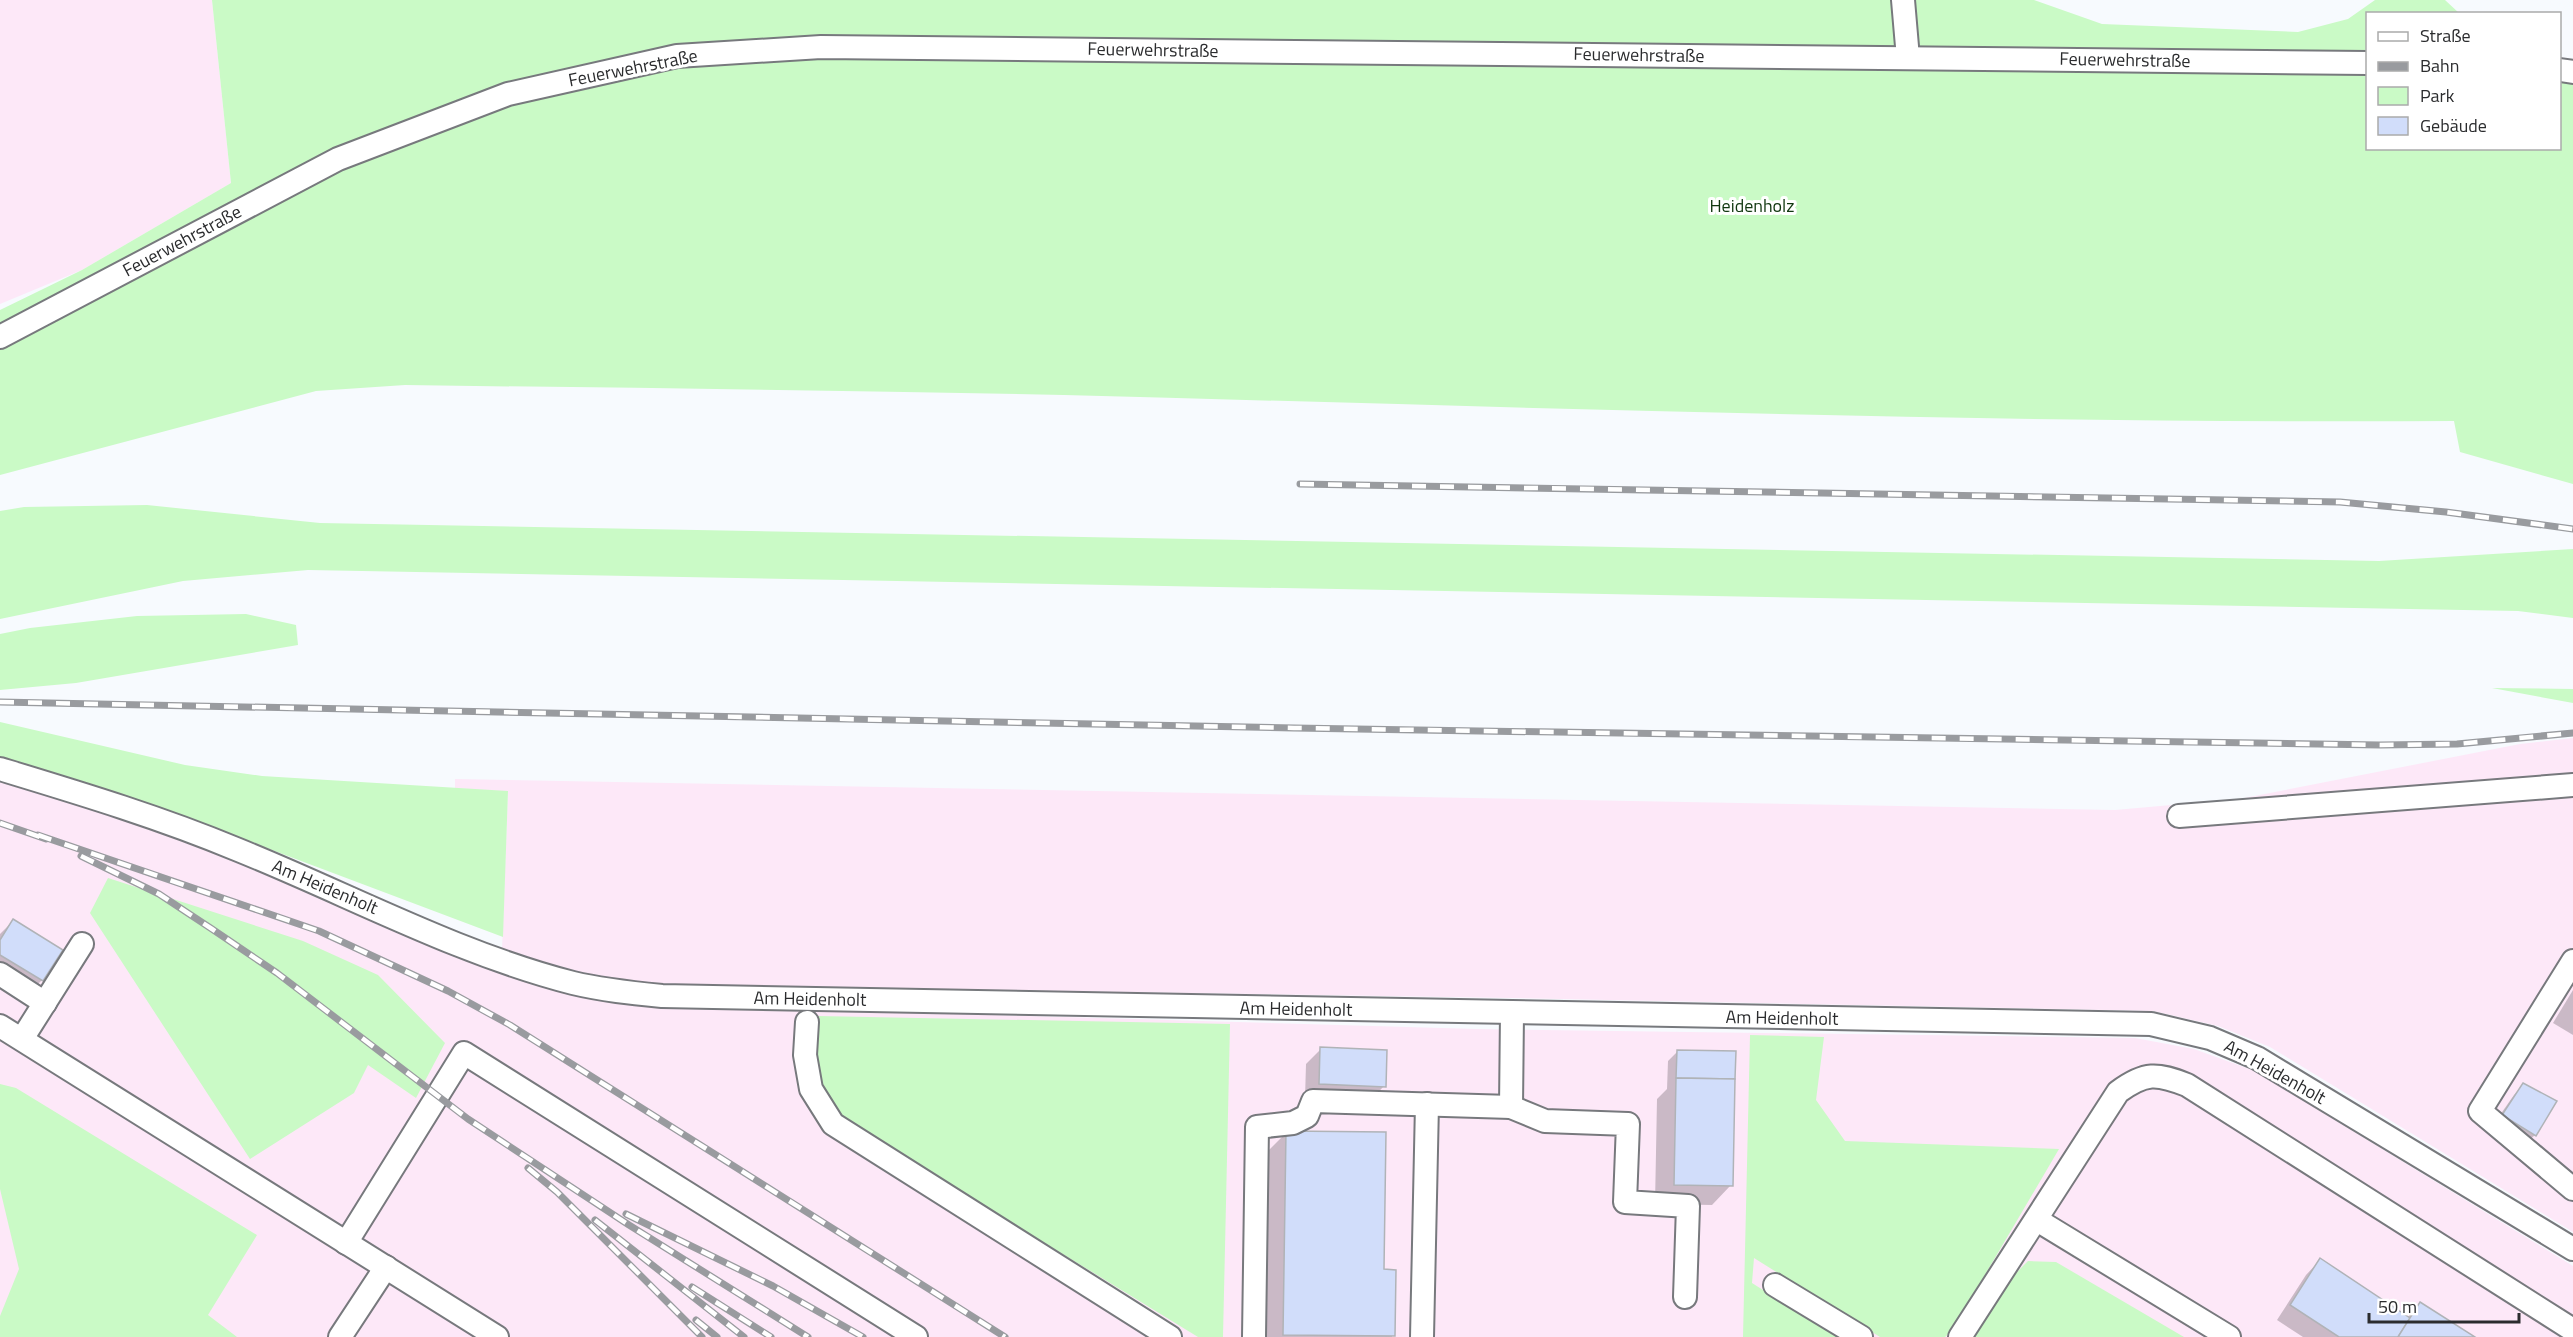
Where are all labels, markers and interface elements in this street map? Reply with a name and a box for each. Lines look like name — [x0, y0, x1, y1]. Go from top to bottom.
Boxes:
legend — [2366, 12, 2561, 150]
text: Straße — [2420, 22, 2471, 49]
street label: Feuerwehrstraße — [1087, 35, 1219, 64]
street label: Feuerwehrstraße — [1573, 40, 1705, 69]
street label: Feuerwehrstraße — [566, 42, 700, 93]
street label: Feuerwehrstraße — [2059, 45, 2191, 74]
text: Bahn — [2420, 52, 2459, 79]
text: Park — [2420, 82, 2455, 109]
text: Gebäude — [2420, 112, 2487, 139]
park label: Heidenholz — [1710, 192, 1794, 219]
street label: Feuerwehrstraße — [118, 198, 246, 283]
street label: Am Heidenholt — [268, 852, 383, 921]
street label: Am Heidenholt — [753, 984, 867, 1013]
street label: Am Heidenholt — [1239, 994, 1353, 1023]
street label: Am Heidenholt — [1725, 1003, 1839, 1032]
street label: Am Heidenholt — [2219, 1032, 2332, 1111]
scale bar — [2369, 1286, 2519, 1324]
text: 50 m — [2378, 1293, 2417, 1320]

